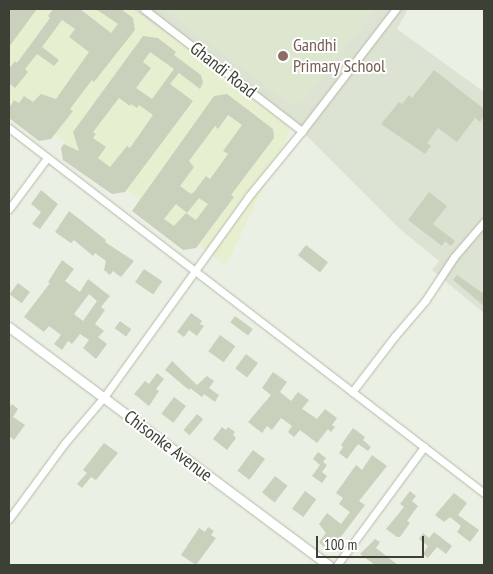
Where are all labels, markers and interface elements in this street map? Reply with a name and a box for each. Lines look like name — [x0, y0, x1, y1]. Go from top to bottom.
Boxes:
place label: Gandhi Primary School — [293, 35, 386, 78]
street label: Ghandi Road — [186, 37, 260, 103]
marker: Gandhi Primary School — [277, 50, 289, 62]
street label: Chisonke Avenue — [119, 406, 217, 486]
scale bar — [318, 526, 426, 558]
text: 100 m — [324, 535, 357, 554]

